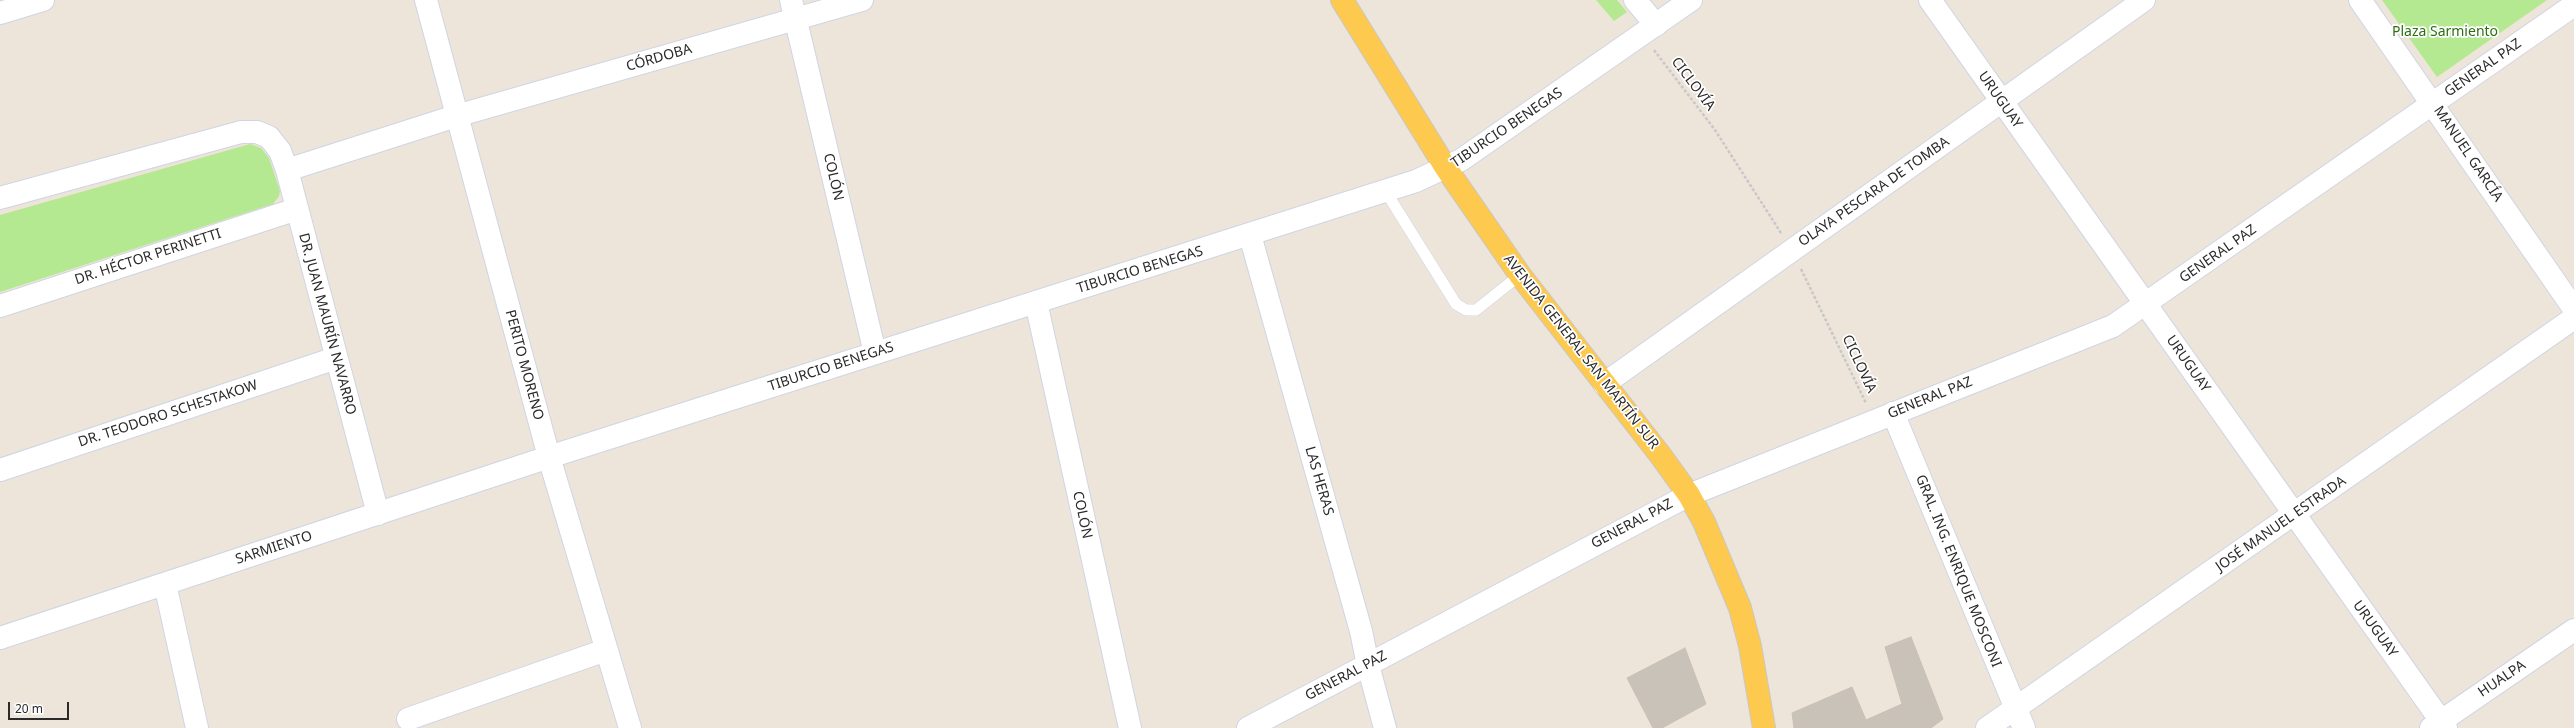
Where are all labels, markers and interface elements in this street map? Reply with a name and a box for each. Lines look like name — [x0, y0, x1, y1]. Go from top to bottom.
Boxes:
park label: Plaza Sarmiento — [2392, 24, 2498, 40]
street label: GENERAL PAZ — [2441, 35, 2525, 101]
street label: CÓRDOBA — [624, 41, 694, 75]
street label: CICLOVÍA — [1668, 54, 1718, 114]
street label: URUGUAY — [1974, 68, 2026, 132]
street label: TIBURCIO BENEGAS — [1448, 84, 1566, 172]
street label: MANUEL GARCÍA — [2430, 103, 2506, 205]
street label: OLAYA PESCARA DE TOMBA — [1795, 134, 1953, 250]
street label: COLÓN — [819, 152, 847, 202]
street label: GENERAL PAZ — [2176, 221, 2260, 287]
street label: DR. HÉCTOR PERINETTI — [73, 225, 223, 289]
street label: DR. JUAN MAURÍN NAVARRO — [295, 231, 359, 417]
street label: TIBURCIO BENEGAS — [1075, 243, 1205, 297]
street label: AVENIDA GENERAL SAN MARTÍN SUR — [1500, 251, 1662, 453]
street label: PERITO MORENO — [501, 308, 547, 422]
street label: CICLOVÍA — [1838, 332, 1880, 396]
street label: URUGUAY — [2162, 332, 2214, 396]
street label: TIBURCIO BENEGAS — [766, 339, 896, 395]
street label: GENERAL PAZ — [1885, 373, 1975, 423]
street label: DR. TEODORO SCHESTAKOW — [76, 377, 260, 451]
street label: LAS HERAS — [1301, 445, 1337, 517]
street label: GRAL. ING. ENRIQUE MOSCONI — [1912, 472, 2004, 670]
street label: JOSÉ MANUEL ESTRADA — [2213, 473, 2349, 575]
street label: COLÓN — [1069, 490, 1095, 540]
street label: GENERAL PAZ — [1588, 496, 1676, 552]
street label: SARMIENTO — [234, 528, 314, 568]
street label: URUGUAY — [2349, 598, 2401, 660]
street label: GENERAL PAZ — [1302, 648, 1390, 704]
street label: HUALPA — [2475, 657, 2529, 701]
scale bar — [10, 694, 71, 720]
text: 20 m — [15, 700, 43, 717]

